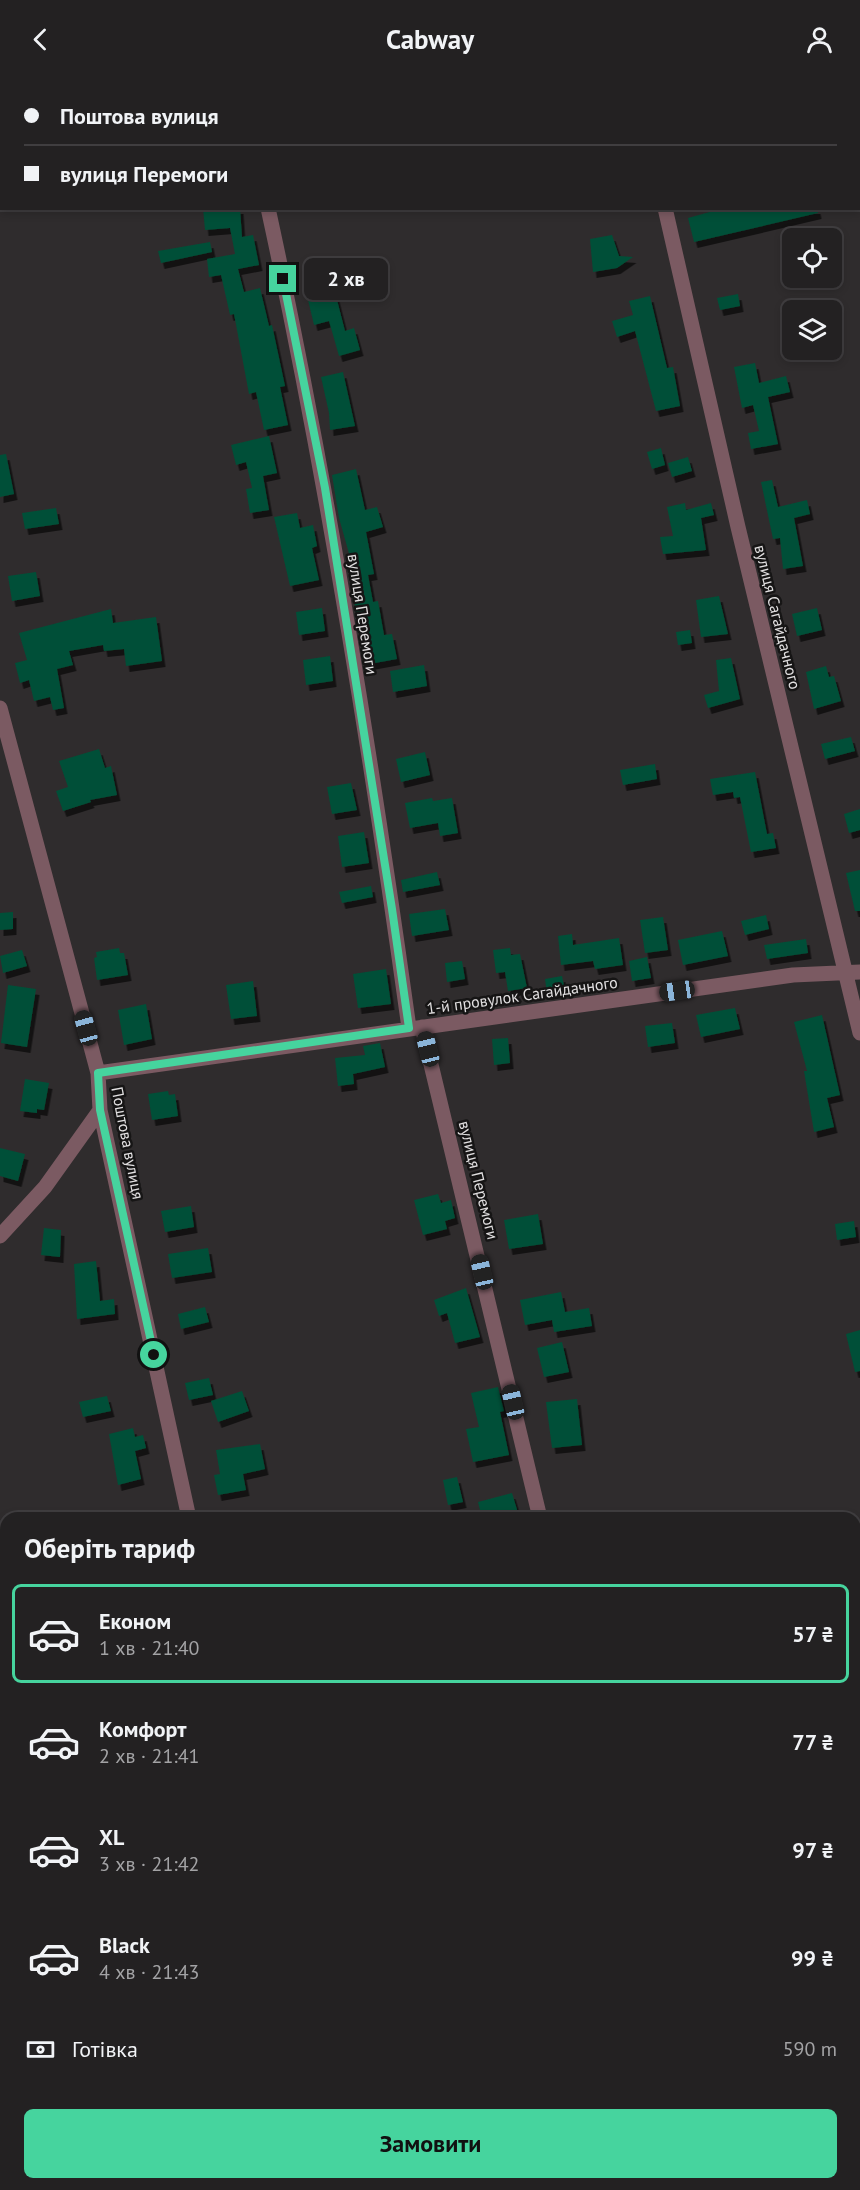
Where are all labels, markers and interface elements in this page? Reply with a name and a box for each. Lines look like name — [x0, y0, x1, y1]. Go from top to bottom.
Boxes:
text: Cabway — [386, 22, 474, 56]
icon: back — [24, 23, 57, 56]
icon: person — [803, 23, 836, 56]
text: Поштова вулиця — [60, 102, 219, 130]
text: вулиця Перемоги — [60, 160, 228, 188]
map controls — [782, 228, 842, 360]
button: locate — [782, 228, 842, 288]
callout: 2 хв — [304, 258, 388, 300]
route end — [269, 265, 296, 292]
text: 2 хв — [328, 266, 365, 292]
button: layers — [782, 300, 842, 360]
street label: вулиця Сагайдачного — [750, 543, 806, 691]
street label: вулиця Перемоги — [344, 552, 382, 676]
street label: 1-й провулок Сагайдачного — [425, 972, 619, 1018]
car — [658, 980, 696, 1002]
car — [73, 1008, 99, 1048]
car — [415, 1029, 441, 1069]
street label: Поштова вулиця — [107, 1085, 149, 1201]
street label: вулиця Перемоги — [455, 1119, 503, 1241]
car — [469, 1252, 495, 1292]
route start — [140, 1341, 167, 1368]
car — [500, 1382, 526, 1422]
text: Оберіть тариф — [24, 1531, 195, 1565]
icon: car — [27, 1607, 81, 1661]
text: Економ — [99, 1607, 171, 1635]
text: 57 ₴ — [792, 1620, 834, 1648]
text: 1 хв · 21:40 — [99, 1635, 200, 1661]
icon: car — [27, 1715, 81, 1769]
text: Комфорт — [99, 1715, 187, 1743]
text: 77 ₴ — [792, 1728, 834, 1756]
text: 2 хв · 21:41 — [99, 1743, 200, 1769]
icon: car — [27, 1823, 81, 1877]
text: XL — [99, 1823, 124, 1851]
text: 97 ₴ — [792, 1836, 834, 1864]
text: 3 хв · 21:42 — [99, 1851, 200, 1877]
icon: car — [27, 1931, 81, 1985]
text: Black — [99, 1931, 150, 1959]
text: 99 ₴ — [791, 1944, 834, 1972]
text: 4 хв · 21:43 — [99, 1959, 200, 1985]
icon: cash — [24, 2033, 57, 2066]
text: Готівка — [72, 2035, 138, 2063]
text: 590 m — [783, 2036, 837, 2062]
button: Замовити — [24, 2109, 837, 2178]

